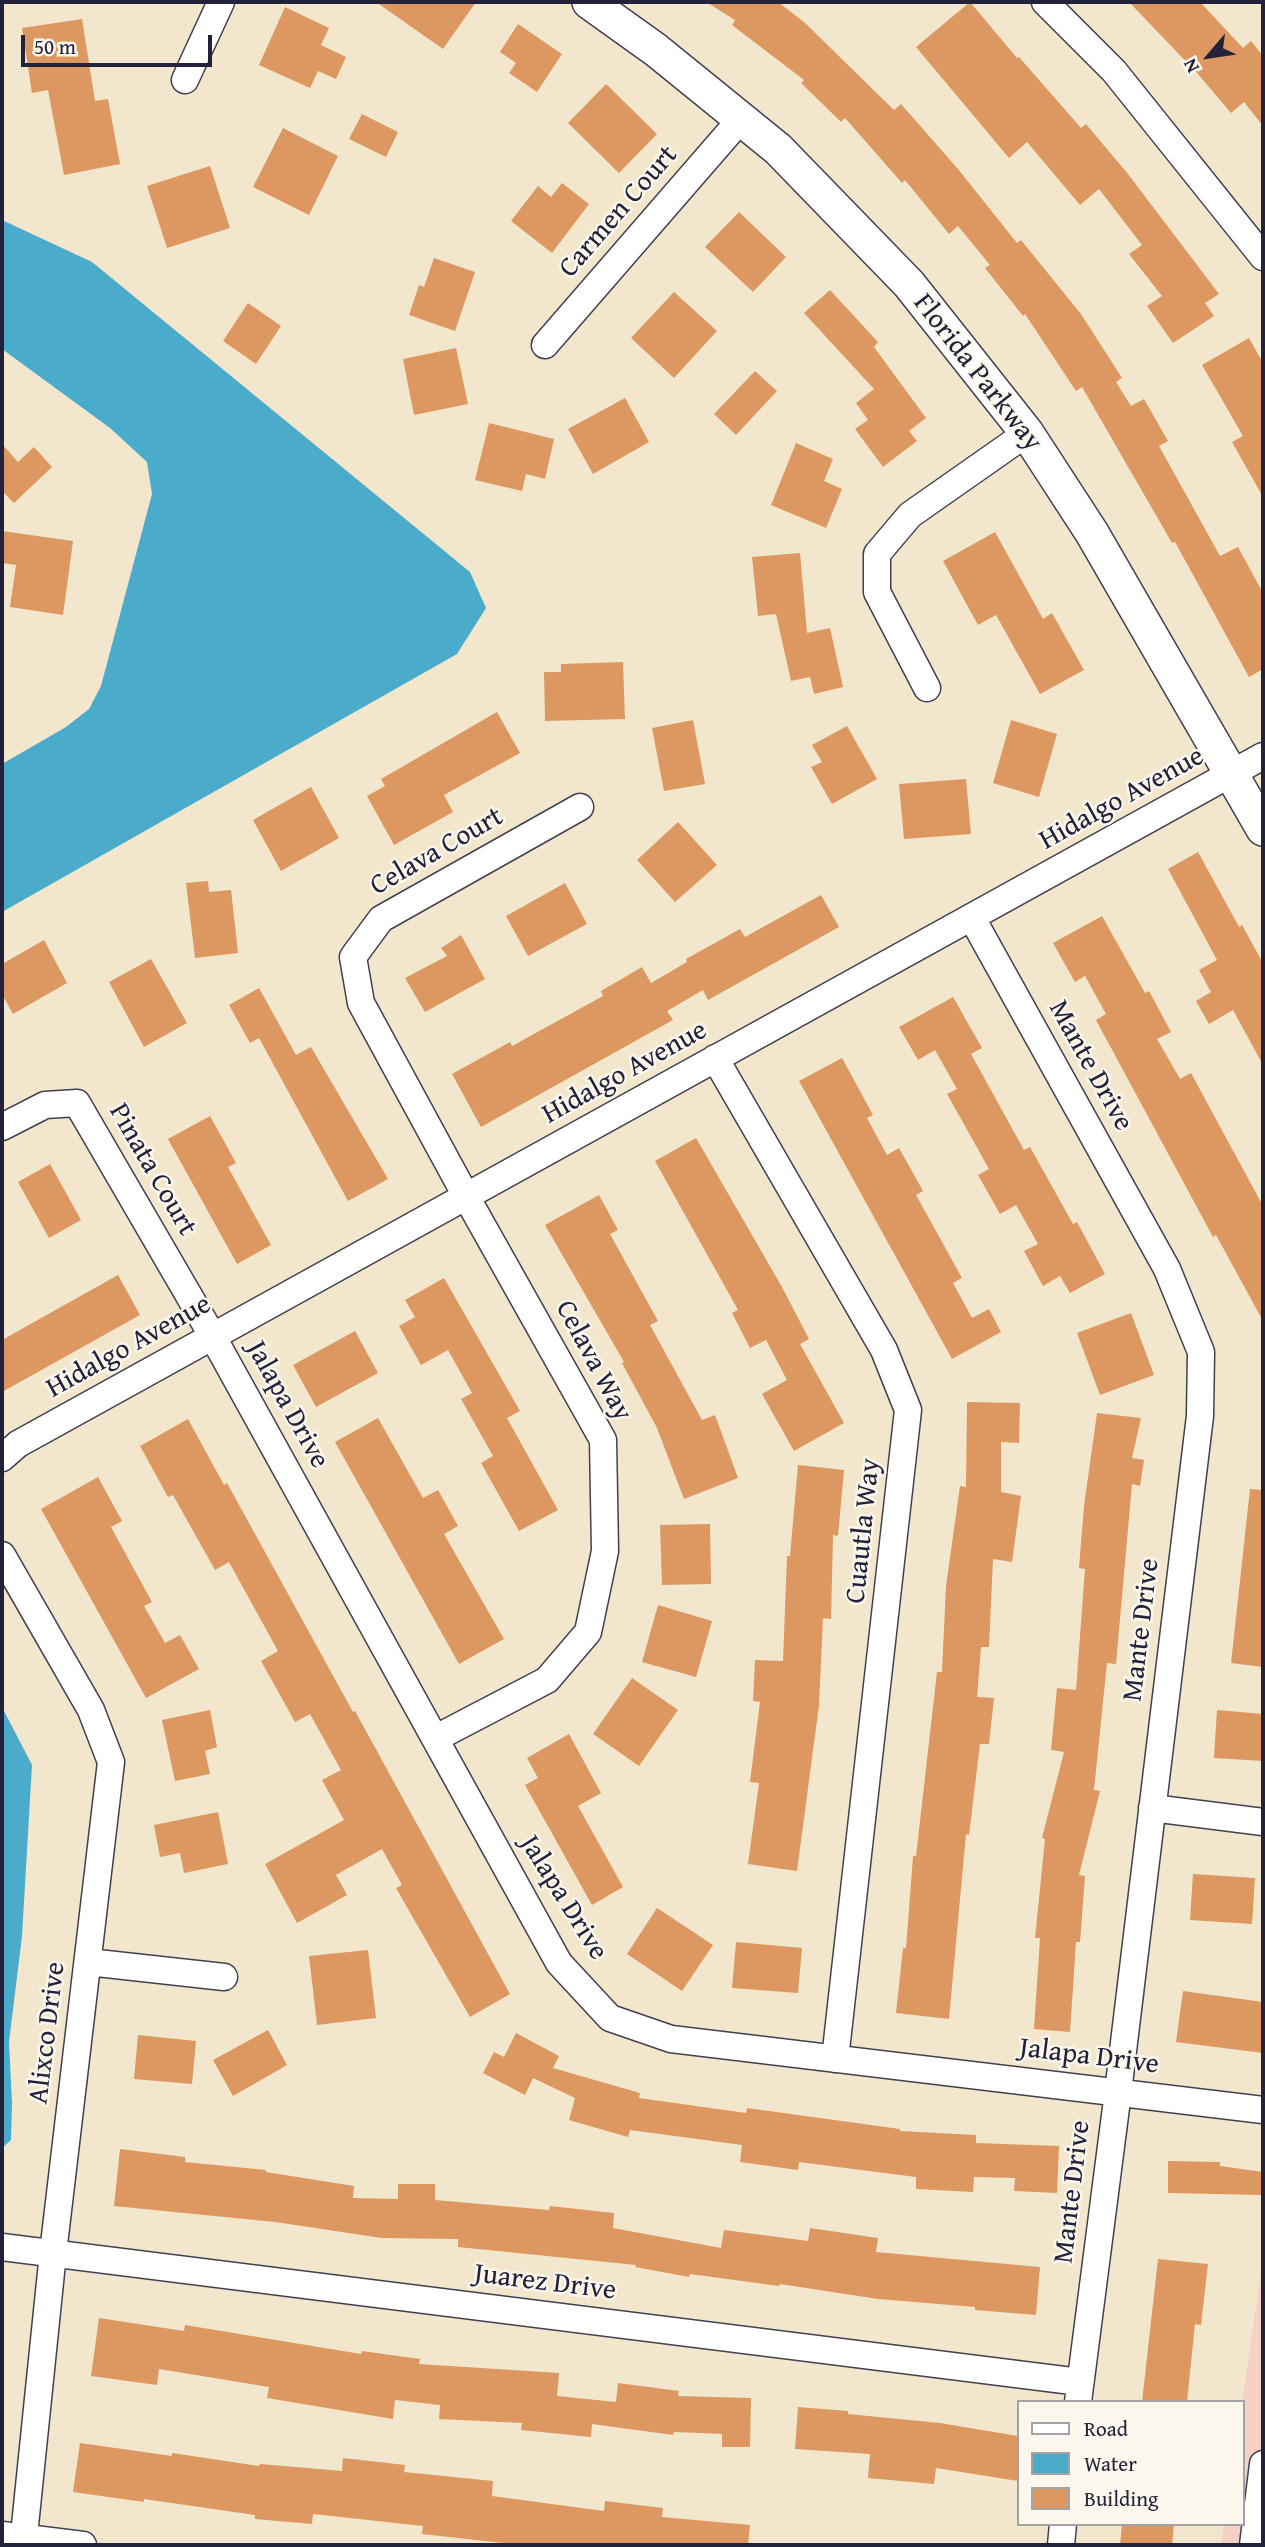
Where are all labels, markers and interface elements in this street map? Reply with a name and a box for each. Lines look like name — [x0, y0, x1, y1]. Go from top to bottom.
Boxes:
scale bar — [24, 21, 215, 65]
north arrow — [1174, 21, 1244, 91]
text: 50 m — [34, 31, 76, 62]
text: N — [1175, 54, 1206, 79]
street label: Carmen Court — [553, 139, 685, 285]
street label: Florida Parkway — [905, 288, 1049, 458]
street label: Hidalgo Avenue — [1034, 740, 1210, 858]
street label: Celava Court — [365, 800, 509, 904]
street label: Mante Drive — [1040, 995, 1140, 1137]
street label: Hidalgo Avenue — [537, 1014, 713, 1132]
street label: Pinata Court — [101, 1098, 203, 1242]
street label: Hidalgo Avenue — [41, 1288, 217, 1406]
street label: Celava Way — [547, 1295, 639, 1427]
street label: Jalapa Drive — [238, 1335, 336, 1475]
street label: Cuautla Way — [840, 1457, 888, 1605]
street label: Mante Drive — [1117, 1557, 1167, 1703]
street label: Jalapa Drive — [512, 1830, 614, 1966]
street label: Alixco Drive — [23, 1960, 73, 2106]
street label: Jalapa Drive — [1017, 2032, 1161, 2082]
street label: Mante Drive — [1048, 2119, 1098, 2265]
street label: Juarez Drive — [472, 2258, 618, 2308]
legend — [1016, 2400, 1244, 2526]
text: Road — [1084, 2413, 1128, 2444]
text: Water — [1084, 2448, 1137, 2479]
text: Building — [1084, 2483, 1158, 2514]

